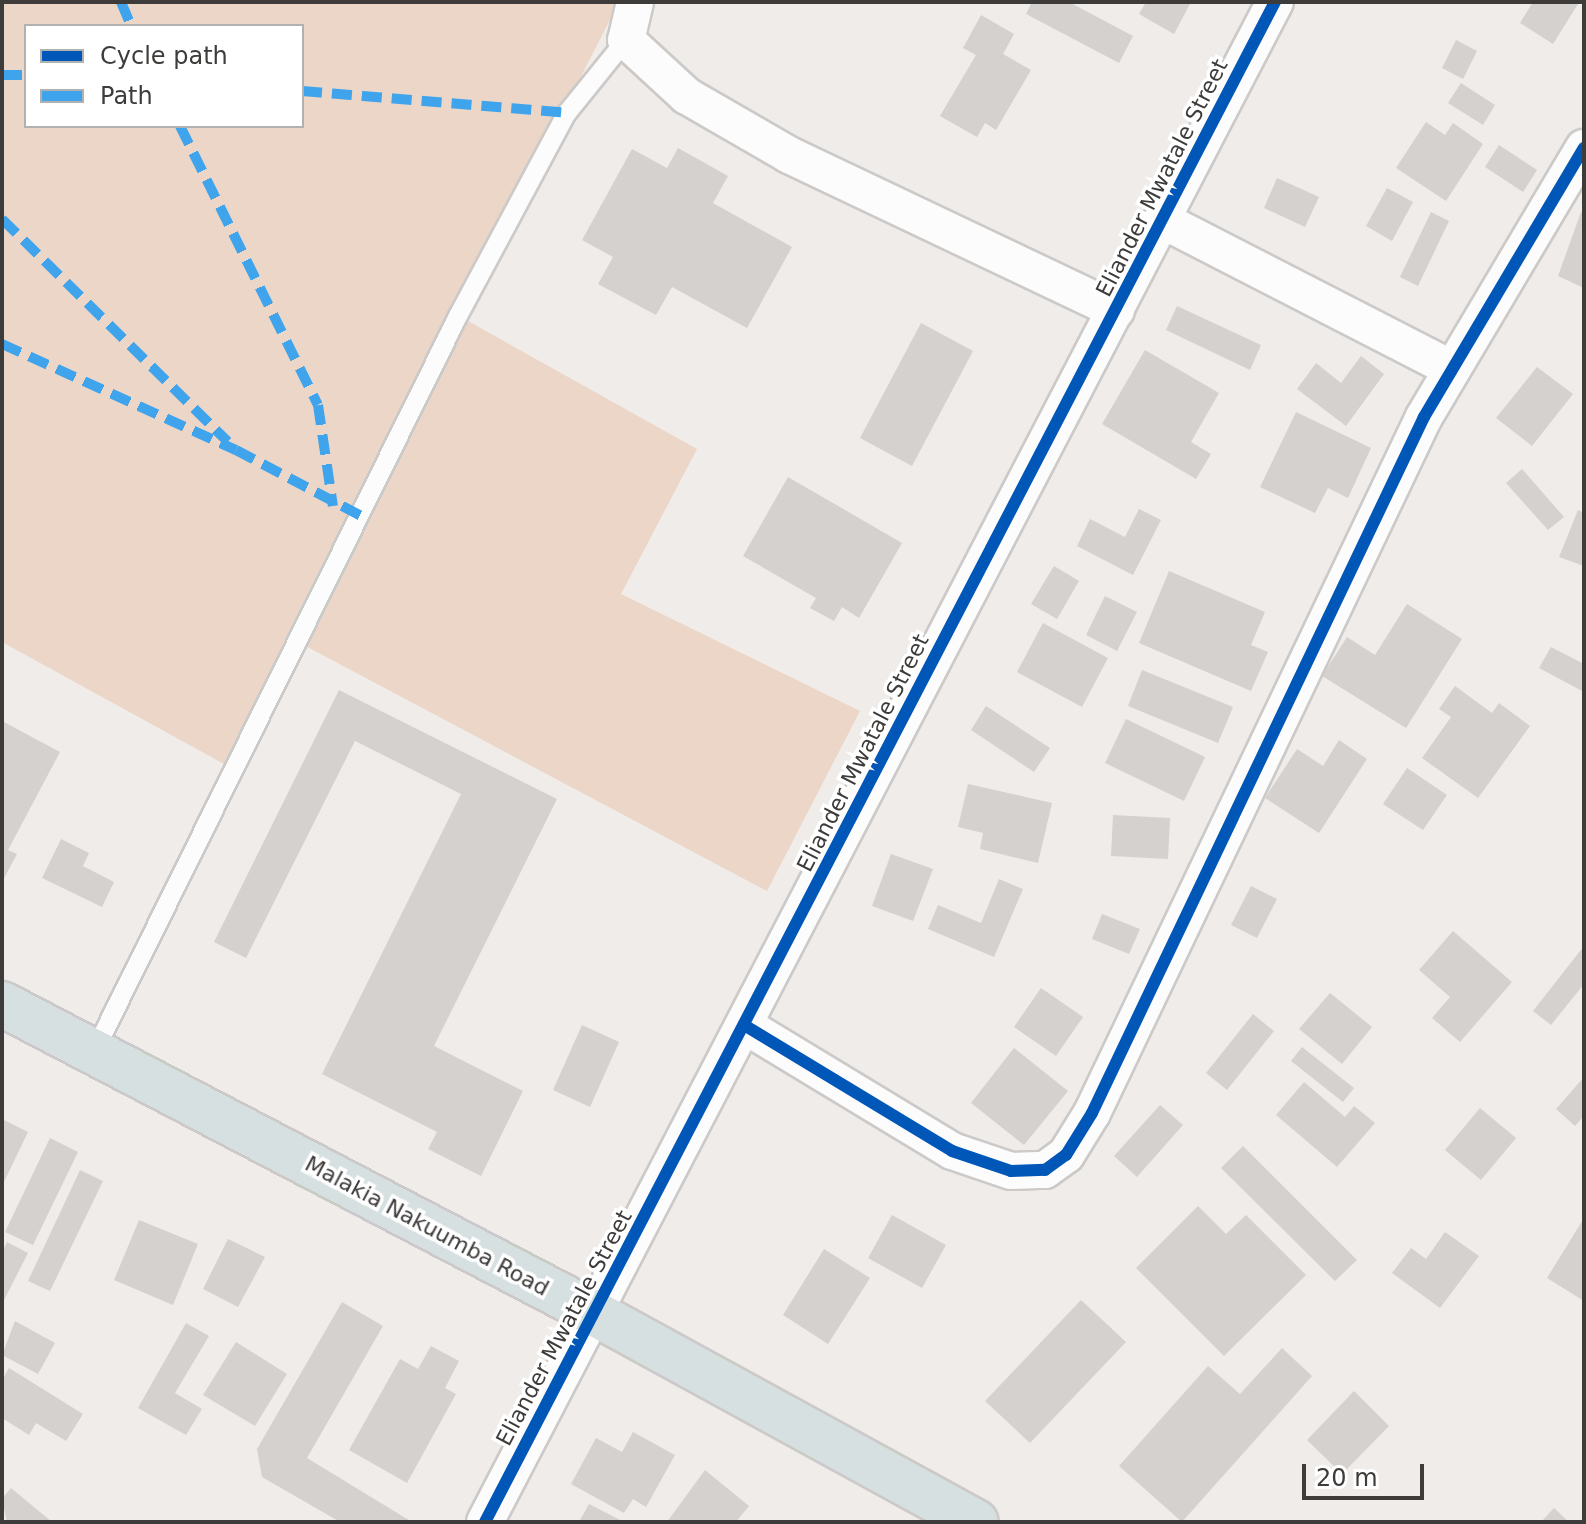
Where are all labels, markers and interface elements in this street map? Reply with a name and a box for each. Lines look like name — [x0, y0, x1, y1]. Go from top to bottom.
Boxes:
legend — [24, 24, 304, 128]
text: Cycle path — [100, 42, 228, 70]
street label: Eliander Mwatale Street — [1091, 55, 1233, 301]
text: Path — [100, 82, 153, 110]
street label: Eliander Mwatale Street — [792, 630, 934, 876]
street label: Malakia Nakuumba Road — [301, 1150, 553, 1302]
street label: Eliander Mwatale Street — [491, 1206, 637, 1450]
scale bar — [1306, 1448, 1428, 1498]
text: 20 m — [1316, 1464, 1378, 1492]

